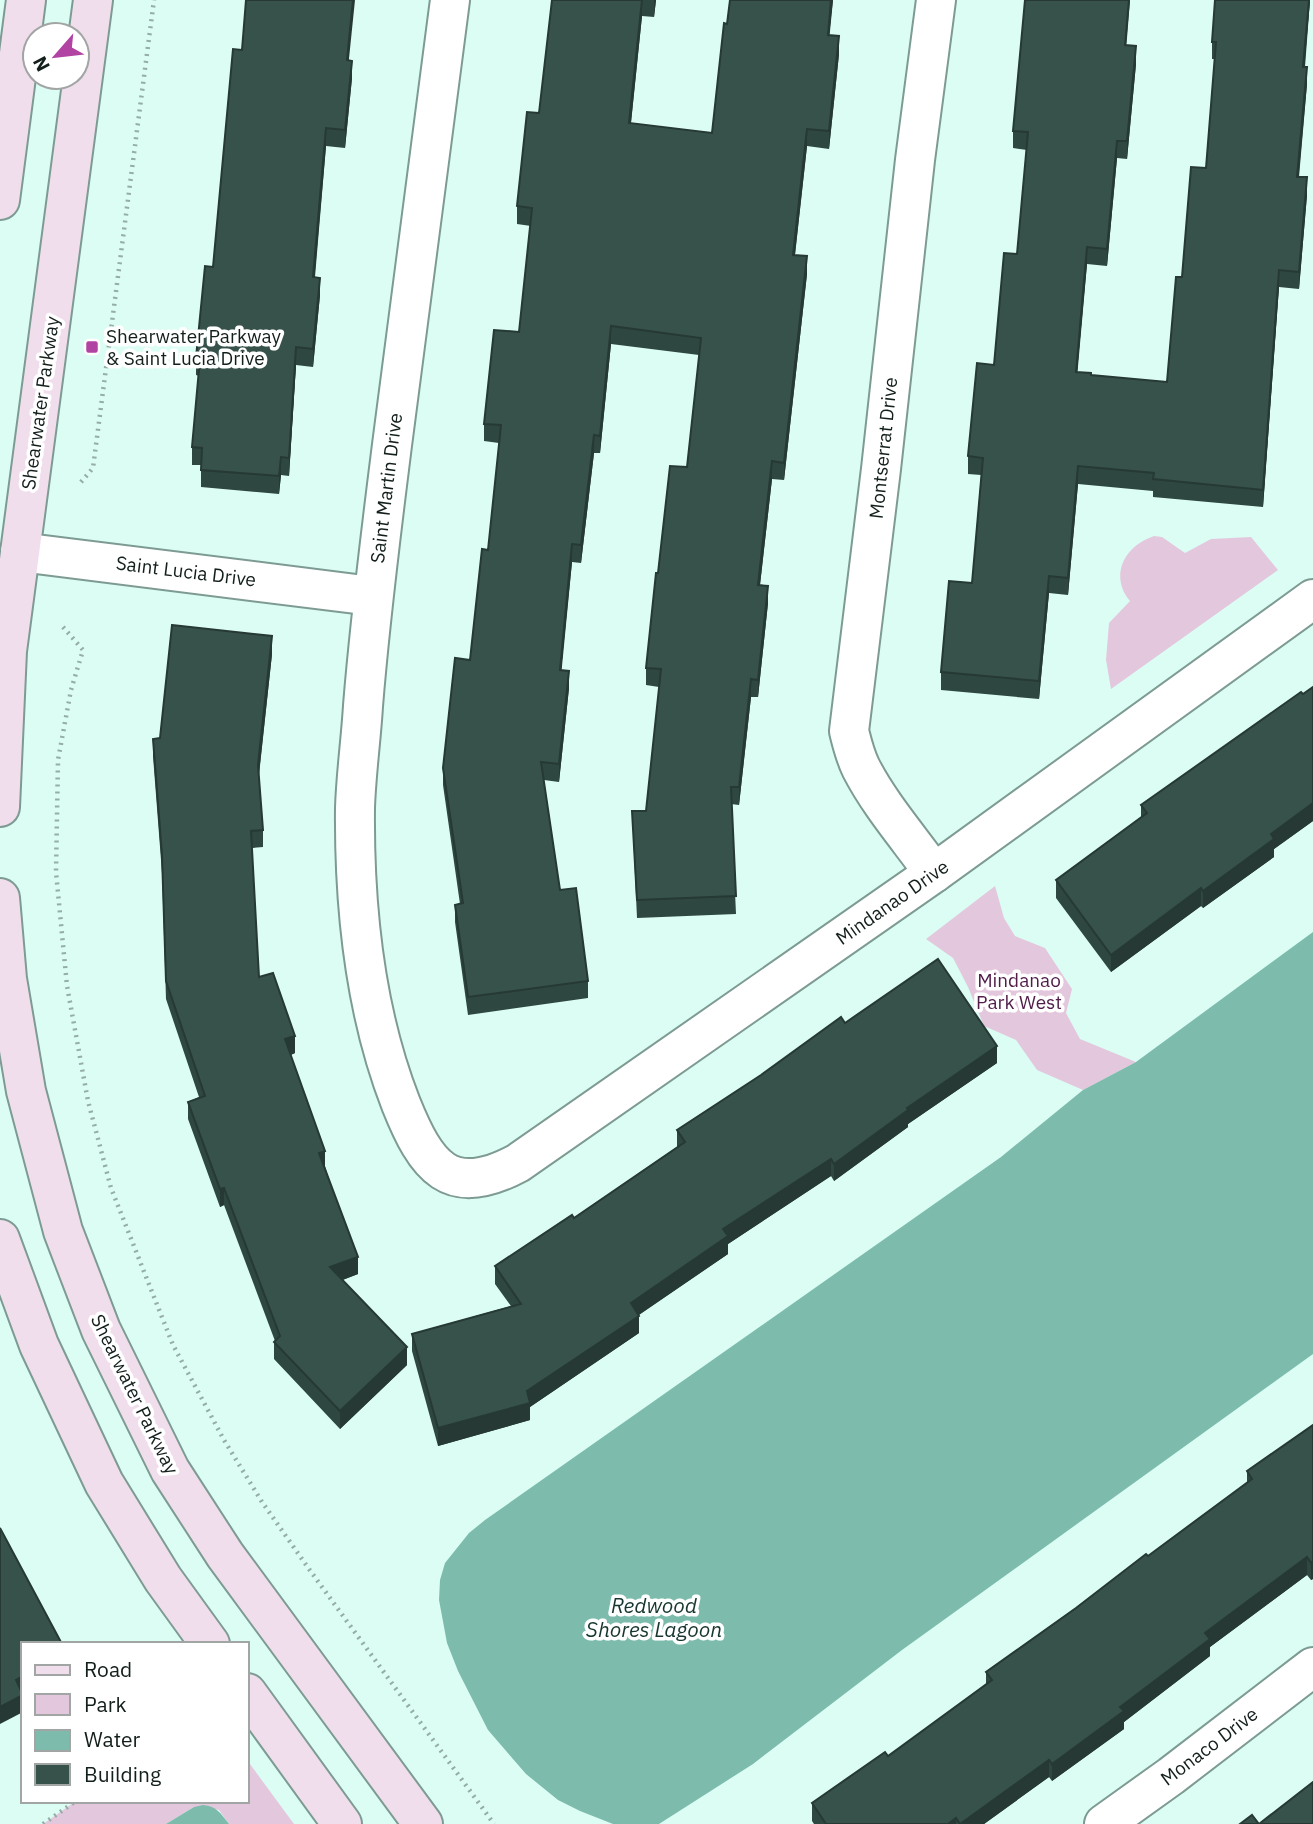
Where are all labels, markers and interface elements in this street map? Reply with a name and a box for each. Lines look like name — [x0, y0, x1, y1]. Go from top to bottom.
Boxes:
north arrow — [21, 21, 91, 91]
text: N — [27, 52, 55, 76]
street label: Shearwater Parkway — [16, 314, 64, 491]
place label: Shearwater Parkway & Saint Lucia Drive — [106, 324, 281, 370]
marker: Shearwater Parkway & Saint Lucia Drive — [84, 339, 100, 355]
street label: Montserrat Drive — [864, 376, 902, 520]
street label: Saint Martin Drive — [365, 411, 407, 565]
street label: Saint Lucia Drive — [115, 550, 257, 592]
street label: Mindanao Drive — [831, 854, 953, 950]
park label: Mindanao Park West — [976, 968, 1062, 1014]
street label: Shearwater Parkway — [86, 1310, 184, 1478]
water label: Redwood Shores Lagoon — [586, 1591, 722, 1643]
legend — [21, 1642, 248, 1803]
text: Road — [84, 1655, 132, 1683]
text: Park — [84, 1690, 127, 1718]
street label: Monaco Drive — [1156, 1702, 1262, 1790]
text: Water — [84, 1725, 141, 1753]
text: Building — [84, 1760, 161, 1788]

